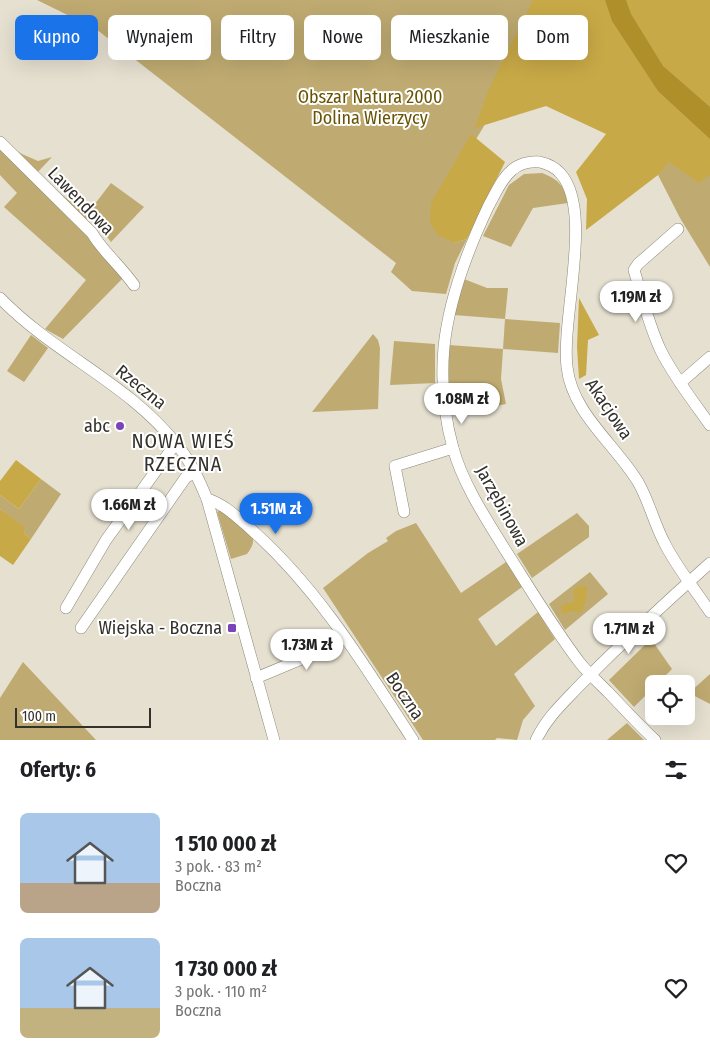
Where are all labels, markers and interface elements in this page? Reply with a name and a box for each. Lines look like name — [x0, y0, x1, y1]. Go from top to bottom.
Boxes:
chip: Kupno — [15, 15, 98, 60]
chip: Wynajem — [108, 15, 211, 60]
chip: Filtry — [221, 15, 294, 60]
chip: Nowe — [304, 15, 381, 60]
chip: Mieszkanie — [391, 15, 508, 60]
chip: Dom — [518, 15, 588, 60]
park label: Obszar Natura 2000 Dolina Wierzycy — [298, 86, 442, 129]
street label: Lawendowa — [43, 162, 119, 240]
pin: 1.19M zł — [584, 280, 688, 323]
text: 1.19M zł — [611, 287, 661, 306]
street label: Rzeczna — [111, 360, 171, 414]
street label: Akacjowa — [581, 374, 637, 444]
pin: 1.08M zł — [410, 382, 514, 425]
text: 1.08M zł — [435, 389, 489, 408]
place label: abc — [84, 415, 110, 437]
marker: abc — [114, 420, 126, 432]
district label: NOWA WIEŚ RZECZNA — [131, 429, 235, 476]
street label: Jarzębinowa — [471, 462, 533, 550]
pin: 1.66M zł — [77, 488, 181, 531]
pin: 1.51M zł — [224, 492, 328, 535]
text: 1.66M zł — [102, 495, 156, 514]
text: 1.51M zł — [251, 499, 302, 518]
pin: 1.71M zł — [577, 612, 681, 655]
place label: Wiejska - Boczna — [98, 617, 222, 639]
text: 1.71M zł — [604, 619, 654, 638]
marker: Wiejska - Boczna — [226, 622, 238, 634]
pin: 1.73M zł — [255, 628, 359, 671]
text: 1.73M zł — [281, 635, 333, 654]
street label: Boczna — [381, 668, 429, 724]
map controls — [645, 675, 695, 725]
button: locate — [645, 675, 695, 725]
scale bar — [15, 705, 151, 728]
text: 100 m — [22, 708, 56, 725]
icon: filters — [662, 756, 690, 784]
text: Oferty: 6 — [20, 757, 96, 783]
text: 1 510 000 zł — [175, 831, 276, 857]
icon: home — [60, 833, 120, 893]
icon: heart — [662, 849, 690, 877]
text: 3 pok. · 83 m² — [175, 857, 262, 876]
text: Boczna — [175, 876, 222, 895]
text: 1 730 000 zł — [175, 956, 277, 982]
icon: home — [60, 958, 120, 1018]
icon: heart — [662, 974, 690, 1002]
text: 3 pok. · 110 m² — [175, 982, 267, 1001]
text: Boczna — [175, 1001, 222, 1020]

